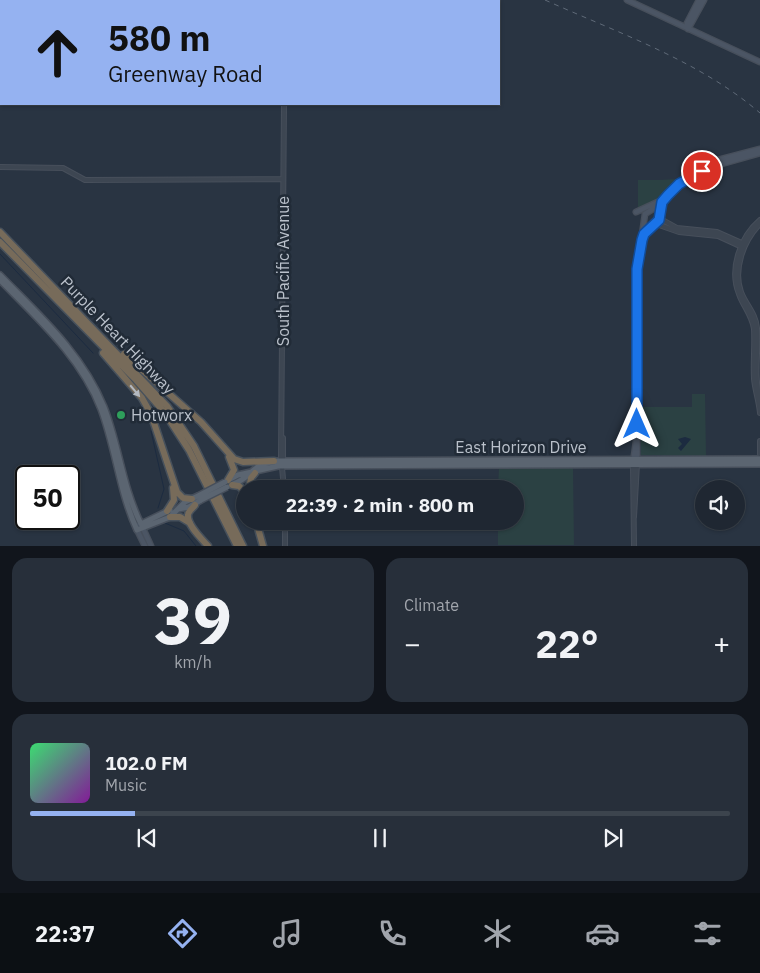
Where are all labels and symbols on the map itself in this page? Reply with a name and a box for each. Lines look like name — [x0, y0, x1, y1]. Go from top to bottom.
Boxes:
pin — [681, 150, 723, 192]
street label: South Pacific Avenue — [273, 196, 293, 346]
street label: Purple Heart Highway — [57, 272, 179, 398]
one-way arrow — [130, 384, 141, 397]
position arrow — [610, 397, 662, 449]
place label: Hotworx — [131, 405, 192, 425]
marker: Hotworx — [115, 409, 127, 421]
street label: East Horizon Drive — [455, 437, 587, 457]
speed limit sign: 50 — [15, 465, 80, 530]

